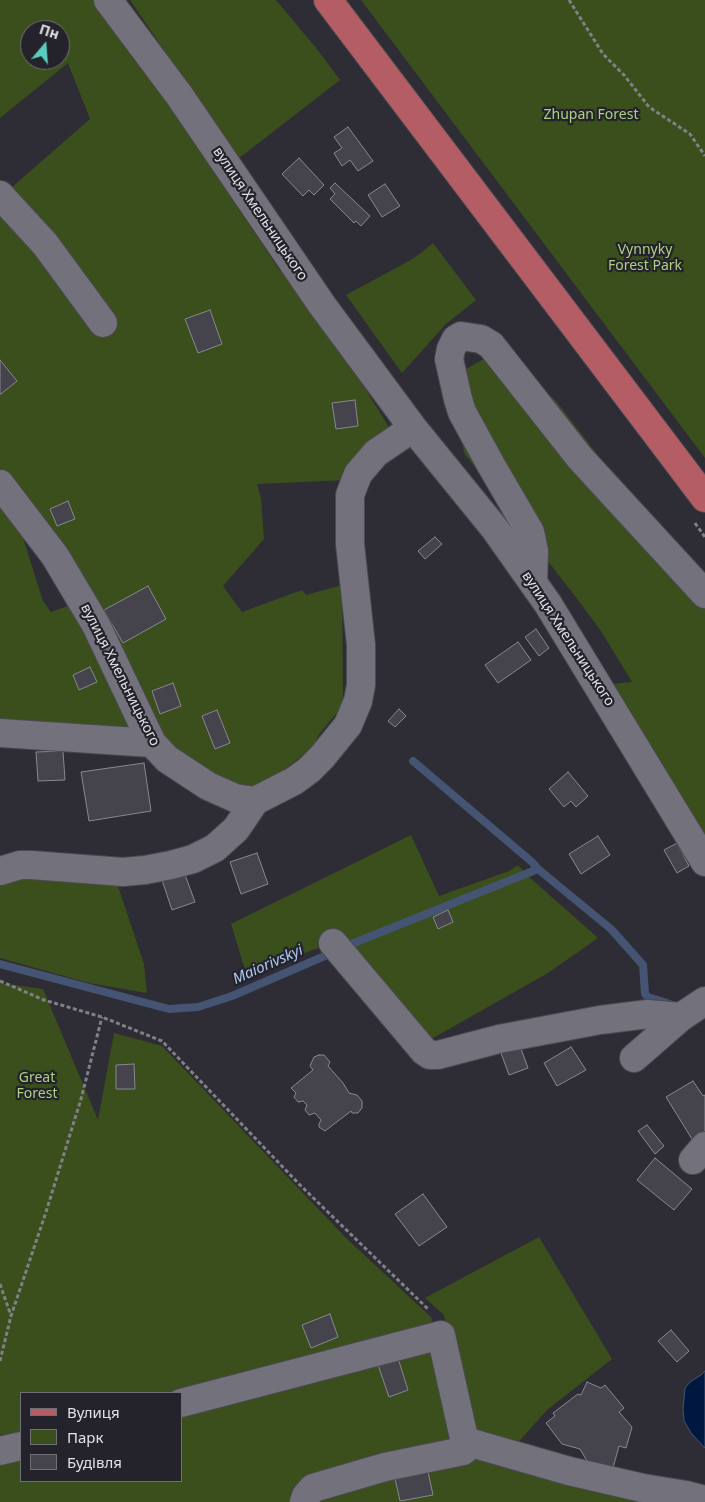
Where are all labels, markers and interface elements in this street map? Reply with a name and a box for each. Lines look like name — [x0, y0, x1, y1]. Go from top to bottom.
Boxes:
text: Пн — [37, 19, 62, 43]
north arrow — [20, 20, 70, 70]
park label: Zhupan Forest — [544, 107, 638, 123]
street label: вулиця Хмельницького — [209, 144, 311, 284]
park label: Vynnyky Forest Park — [608, 242, 682, 274]
street label: вулиця Хмельницького — [518, 569, 618, 709]
street label: вулиця Хмельницького — [77, 601, 163, 749]
water label: Maiorivskyi — [230, 942, 306, 988]
park label: Great Forest — [17, 1070, 57, 1102]
legend — [20, 1392, 182, 1482]
text: Вулиця — [67, 1402, 120, 1422]
text: Парк — [67, 1427, 103, 1447]
text: Будівля — [67, 1452, 122, 1472]

